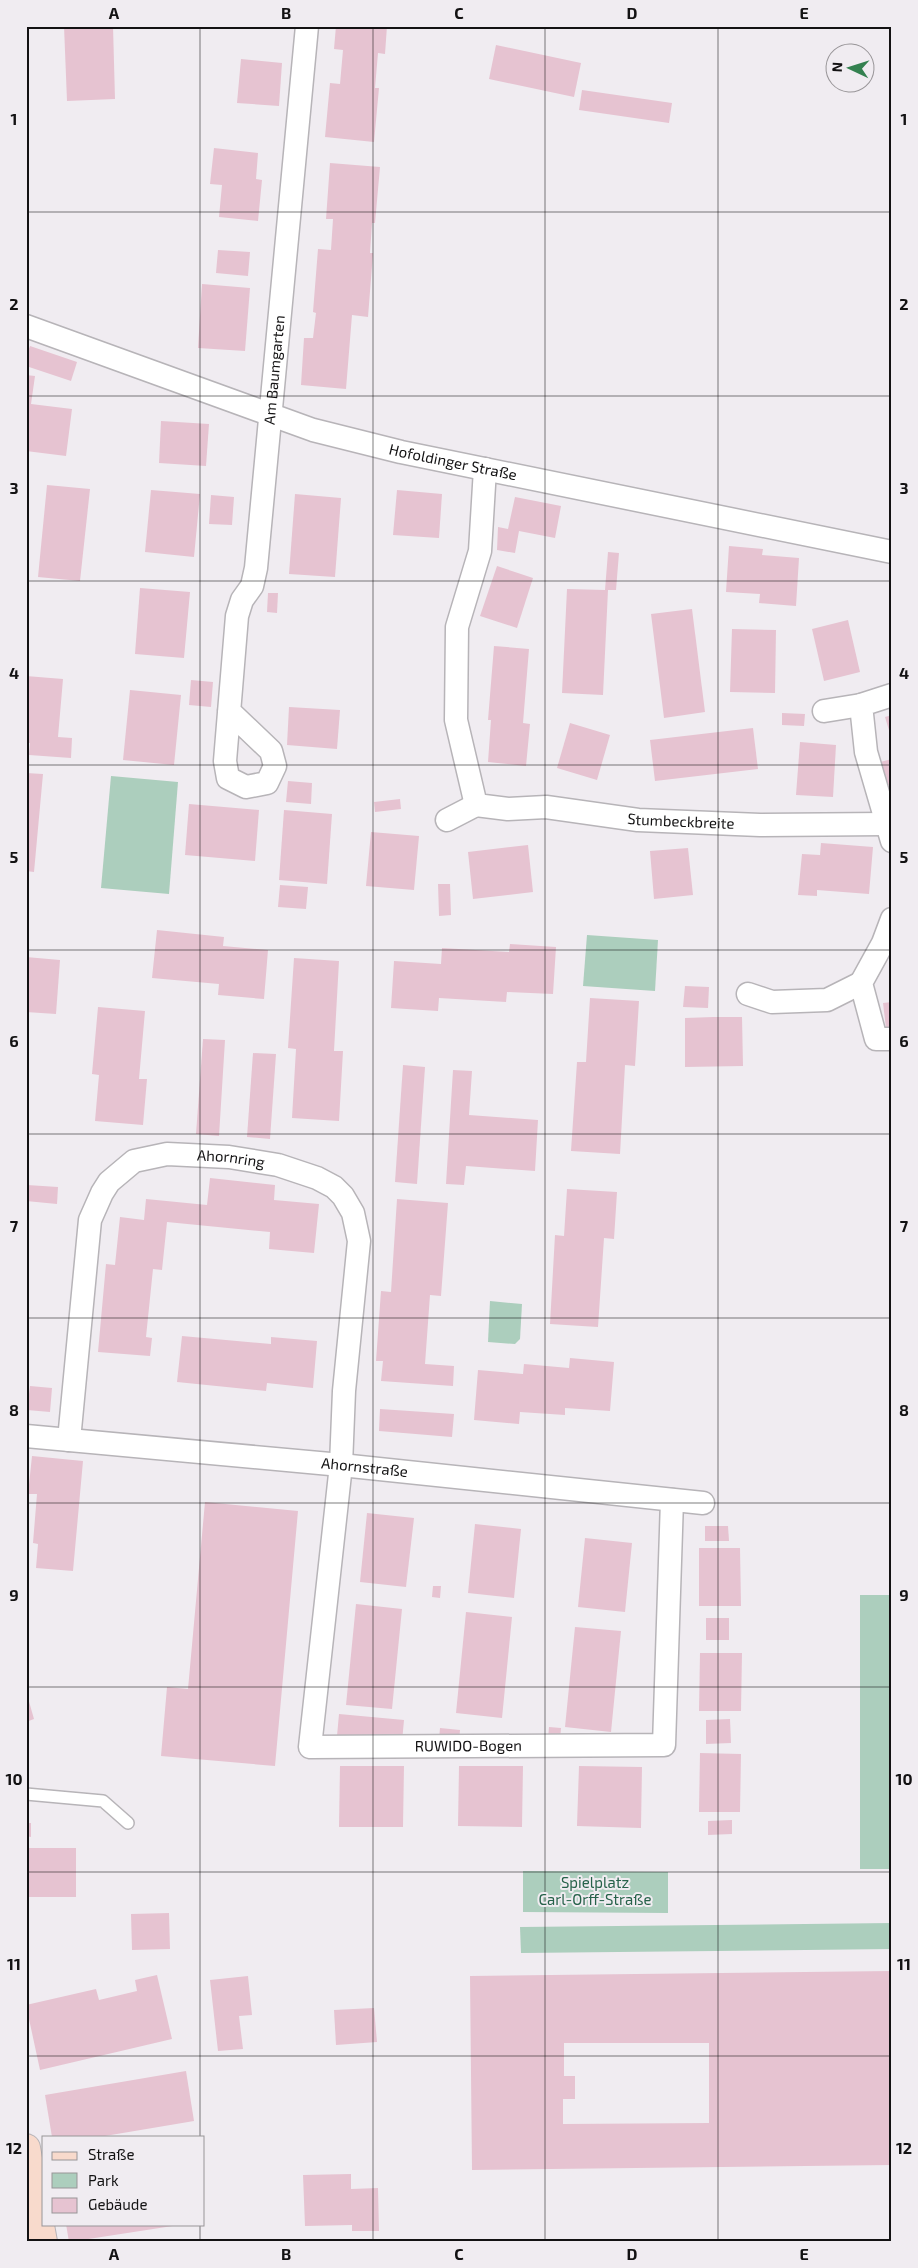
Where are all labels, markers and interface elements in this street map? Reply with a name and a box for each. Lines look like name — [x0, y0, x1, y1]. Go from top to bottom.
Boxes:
text: A — [109, 3, 120, 22]
text: B — [281, 3, 291, 22]
text: C — [454, 3, 464, 22]
text: D — [627, 3, 638, 22]
text: E — [799, 3, 809, 22]
north arrow — [826, 42, 876, 92]
text: N — [828, 61, 845, 73]
text: 1 — [11, 109, 17, 128]
text: 1 — [901, 109, 907, 128]
text: 2 — [9, 294, 19, 313]
text: 2 — [899, 294, 909, 313]
street label: Am Baumgarten — [260, 314, 288, 425]
street label: Hofoldinger Straße — [387, 439, 519, 483]
text: 3 — [9, 478, 19, 497]
text: 3 — [899, 478, 909, 497]
text: 4 — [9, 663, 19, 682]
text: 4 — [899, 663, 909, 682]
street label: Stumbeckbreite — [626, 809, 735, 832]
text: 5 — [10, 847, 19, 866]
text: 5 — [900, 847, 909, 866]
text: 6 — [9, 1031, 19, 1050]
text: 6 — [899, 1031, 909, 1050]
street label: Ahornring — [197, 1145, 267, 1171]
text: 7 — [10, 1216, 19, 1235]
text: 7 — [900, 1216, 909, 1235]
text: 8 — [9, 1400, 19, 1419]
text: 8 — [899, 1400, 909, 1419]
street label: Ahornstraße — [320, 1453, 409, 1480]
text: 9 — [9, 1585, 19, 1604]
text: 9 — [899, 1585, 909, 1604]
street label: RUWIDO-Bogen — [415, 1736, 522, 1754]
text: 10 — [5, 1769, 23, 1788]
text: 10 — [895, 1769, 913, 1788]
park label: Spielplatz Carl-Orff-Straße — [539, 1873, 651, 1908]
text: 11 — [7, 1954, 21, 1973]
text: 11 — [897, 1954, 911, 1973]
legend — [42, 2136, 205, 2226]
text: 12 — [6, 2138, 22, 2157]
text: 12 — [896, 2138, 912, 2157]
text: Straße — [88, 2145, 134, 2163]
text: Park — [88, 2171, 119, 2189]
text: Gebäude — [88, 2195, 147, 2213]
text: A — [109, 2244, 120, 2263]
text: B — [281, 2244, 291, 2263]
text: C — [454, 2244, 464, 2263]
text: D — [627, 2244, 638, 2263]
text: E — [799, 2244, 809, 2263]

